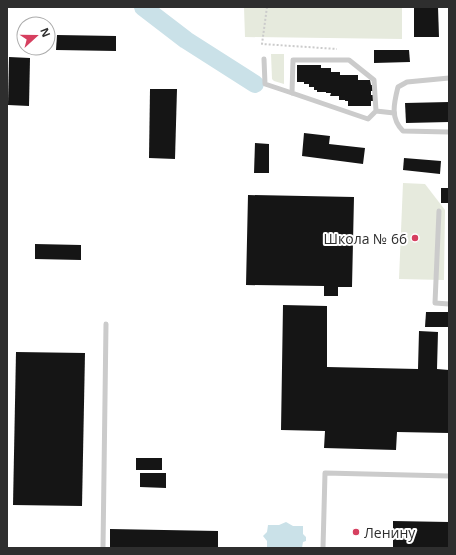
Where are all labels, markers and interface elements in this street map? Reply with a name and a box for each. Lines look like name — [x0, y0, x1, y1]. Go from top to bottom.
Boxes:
north arrow — [16, 16, 56, 56]
text: N — [37, 25, 54, 39]
place label: Школа № 66 — [324, 229, 407, 248]
marker: Школа № 66 — [410, 233, 420, 243]
place label: Ленину — [364, 523, 416, 542]
marker: Ленину — [351, 527, 361, 537]

